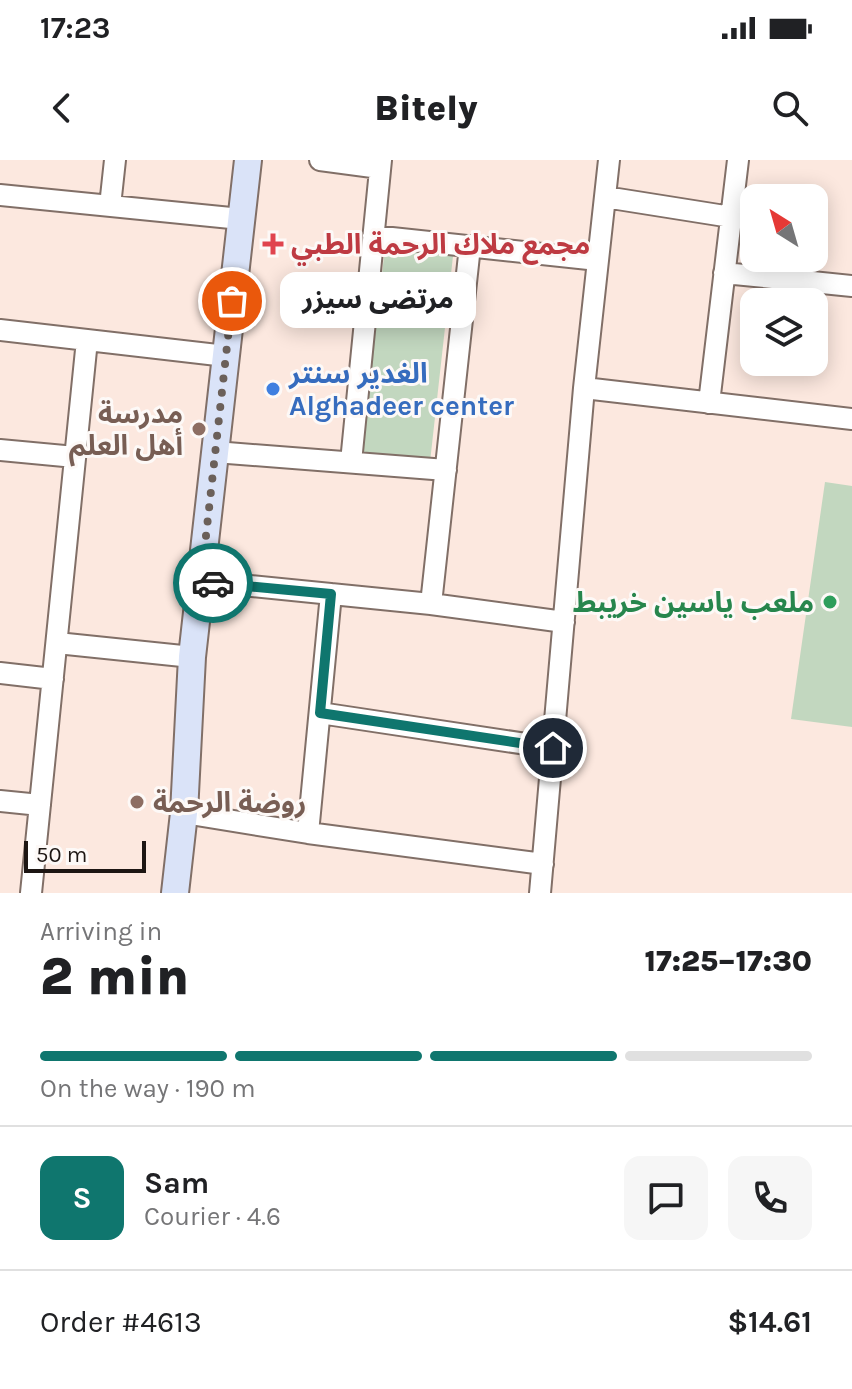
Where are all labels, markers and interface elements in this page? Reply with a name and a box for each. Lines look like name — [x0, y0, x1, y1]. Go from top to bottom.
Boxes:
text: 17:23 — [40, 10, 111, 46]
icon: back — [40, 86, 84, 130]
icon: search — [768, 86, 812, 130]
text: Bitely — [374, 87, 478, 129]
north arrow — [740, 184, 828, 272]
map controls — [740, 184, 828, 376]
place label: مجمع ملاك الرحمة الطبي — [291, 228, 590, 266]
marker: مجمع ملاك الرحمة الطبي — [262, 233, 284, 255]
pin — [198, 267, 266, 335]
callout: مرتضى سيزر — [280, 273, 476, 329]
icon: bag — [210, 279, 254, 323]
text: مرتضى سيزر — [302, 284, 454, 315]
button: layers — [740, 288, 828, 376]
place label: الغدير سنتر Alghadeer center — [288, 357, 514, 422]
marker: الغدير سنتر Alghadeer center — [264, 380, 282, 398]
place label: مدرسة أهل العلم — [69, 397, 183, 467]
marker: مدرسة أهل العلم — [190, 420, 208, 438]
courier — [173, 543, 253, 623]
icon: car — [191, 561, 235, 605]
place label: ملعب ياسين خريبط — [573, 586, 814, 620]
marker: ملعب ياسين خريبط — [821, 593, 839, 611]
pin — [519, 714, 587, 782]
icon: home — [531, 726, 575, 770]
place label: روضة الرحمة — [153, 786, 306, 819]
marker: روضة الرحمة — [128, 793, 146, 811]
scale bar — [24, 837, 146, 873]
text: 50 m — [36, 842, 87, 868]
text: Arriving in — [40, 916, 162, 947]
text: 17:25–17:30 — [644, 943, 812, 979]
text: 2 min — [40, 946, 189, 1007]
text: On the way · 190 m — [40, 1073, 256, 1104]
button: chat — [624, 1156, 708, 1240]
button: phone — [728, 1156, 812, 1240]
text: Sam — [144, 1165, 209, 1201]
text: S — [72, 1180, 92, 1216]
text: Courier · 4.6 — [144, 1201, 281, 1232]
text: Order #4613 — [40, 1304, 202, 1340]
text: $14.61 — [727, 1304, 812, 1340]

